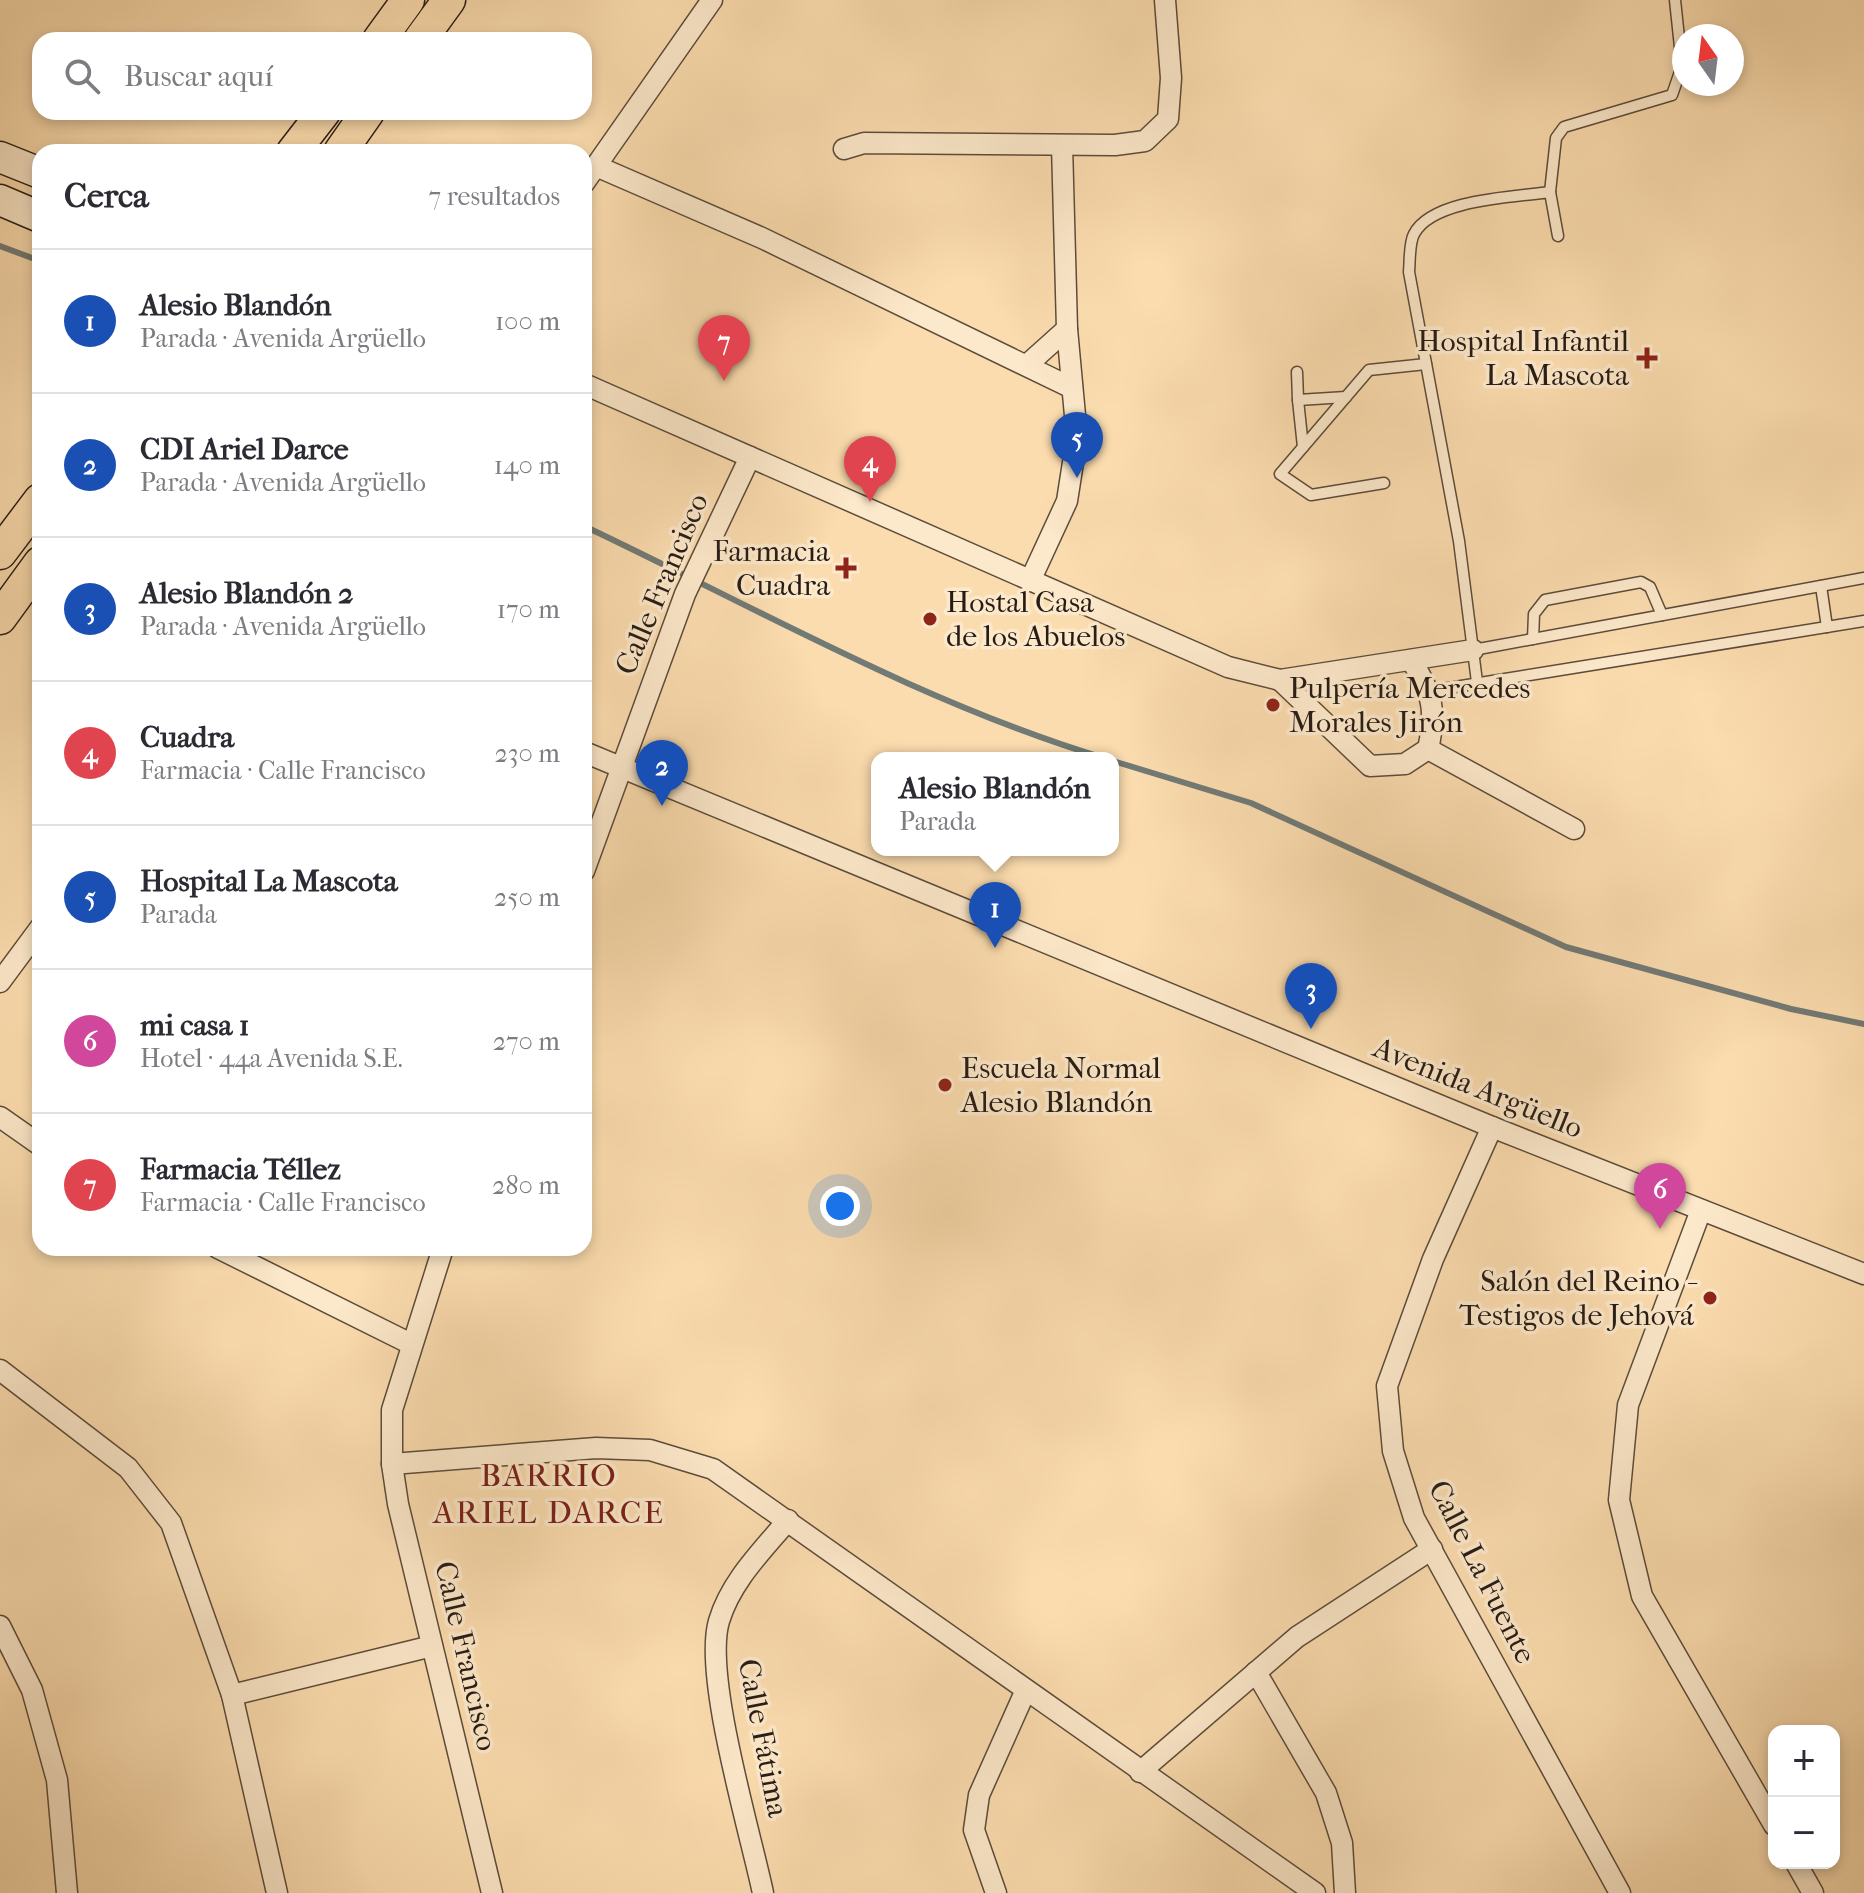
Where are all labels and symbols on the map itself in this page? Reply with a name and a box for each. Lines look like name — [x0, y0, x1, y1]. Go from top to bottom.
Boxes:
north arrow — [1672, 24, 1744, 96]
pin: 7 — [698, 315, 750, 381]
place label: Hospital Infantil La Mascota — [1417, 324, 1630, 393]
marker: Hospital Infantil La Mascota — [1636, 347, 1658, 369]
pin: 5 — [1051, 412, 1103, 478]
pin: 4 — [844, 436, 896, 502]
street label: Calle Francisco — [608, 488, 716, 680]
place label: Farmacia Cuadra — [713, 534, 831, 603]
marker: Farmacia Cuadra — [837, 559, 855, 577]
place label: Hostal Casa de los Abuelos — [946, 585, 1125, 654]
marker: Hostal Casa de los Abuelos — [921, 610, 939, 628]
place label: Pulpería Mercedes Morales Jirón — [1289, 671, 1530, 740]
marker: Pulpería Mercedes Morales Jirón — [1264, 696, 1282, 714]
pin: 2 — [636, 740, 688, 806]
pin: 1 — [969, 882, 1021, 948]
pin: 3 — [1285, 963, 1337, 1029]
street label: Avenida Argüello — [1367, 1030, 1588, 1146]
place label: Escuela Normal Alesio Blandón — [960, 1051, 1161, 1120]
marker: Escuela Normal Alesio Blandón — [936, 1076, 954, 1094]
pin: 6 — [1634, 1163, 1686, 1229]
your location — [820, 1186, 860, 1226]
place label: Salón del Reino - Testigos de Jehová — [1459, 1264, 1698, 1333]
marker: Salón del Reino - Testigos de Jehová — [1701, 1289, 1719, 1307]
district label: BARRIO ARIEL DARCE — [431, 1457, 665, 1531]
street label: Calle La Fuente — [1421, 1475, 1543, 1670]
street label: Calle Francisco — [427, 1558, 505, 1754]
street label: Calle Fátima — [731, 1656, 796, 1821]

